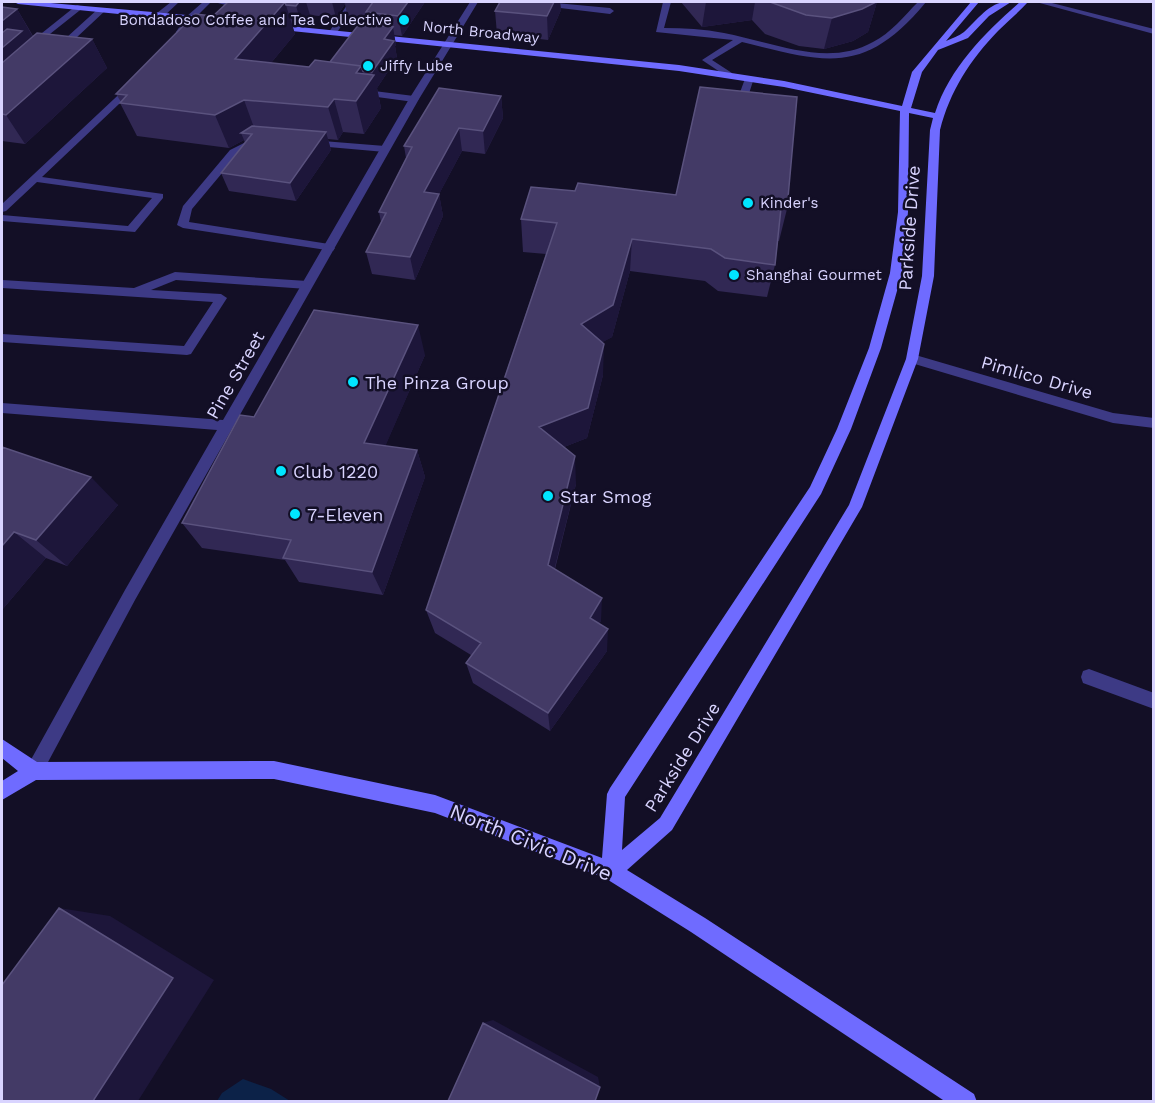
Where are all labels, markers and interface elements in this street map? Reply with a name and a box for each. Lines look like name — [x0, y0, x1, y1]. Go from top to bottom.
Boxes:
place label: Bondadoso Coffee and Tea Collective — [119, 11, 392, 29]
marker: Bondadoso Coffee and Tea Collective — [397, 13, 411, 27]
street label: North Broadway — [422, 17, 540, 47]
place label: Jiffy Lube — [380, 57, 453, 75]
marker: Jiffy Lube — [361, 59, 375, 73]
street label: Parkside Drive — [894, 165, 924, 291]
place label: Kinder's — [760, 194, 819, 212]
marker: Kinder's — [741, 196, 755, 210]
place label: Shanghai Gourmet — [746, 266, 882, 284]
marker: Shanghai Gourmet — [727, 268, 741, 282]
street label: Pine Street — [202, 327, 269, 423]
street label: Pimlico Drive — [979, 351, 1095, 403]
place label: The Pinza Group — [365, 372, 509, 393]
marker: The Pinza Group — [346, 375, 360, 389]
place label: Club 1220 — [293, 461, 378, 482]
marker: Club 1220 — [274, 464, 288, 478]
place label: Star Smog — [560, 486, 652, 507]
marker: Star Smog — [541, 489, 555, 503]
place label: 7-Eleven — [307, 504, 383, 525]
marker: 7-Eleven — [288, 507, 302, 521]
street label: Parkside Drive — [640, 698, 724, 816]
street label: North Civic Drive — [446, 798, 616, 886]

